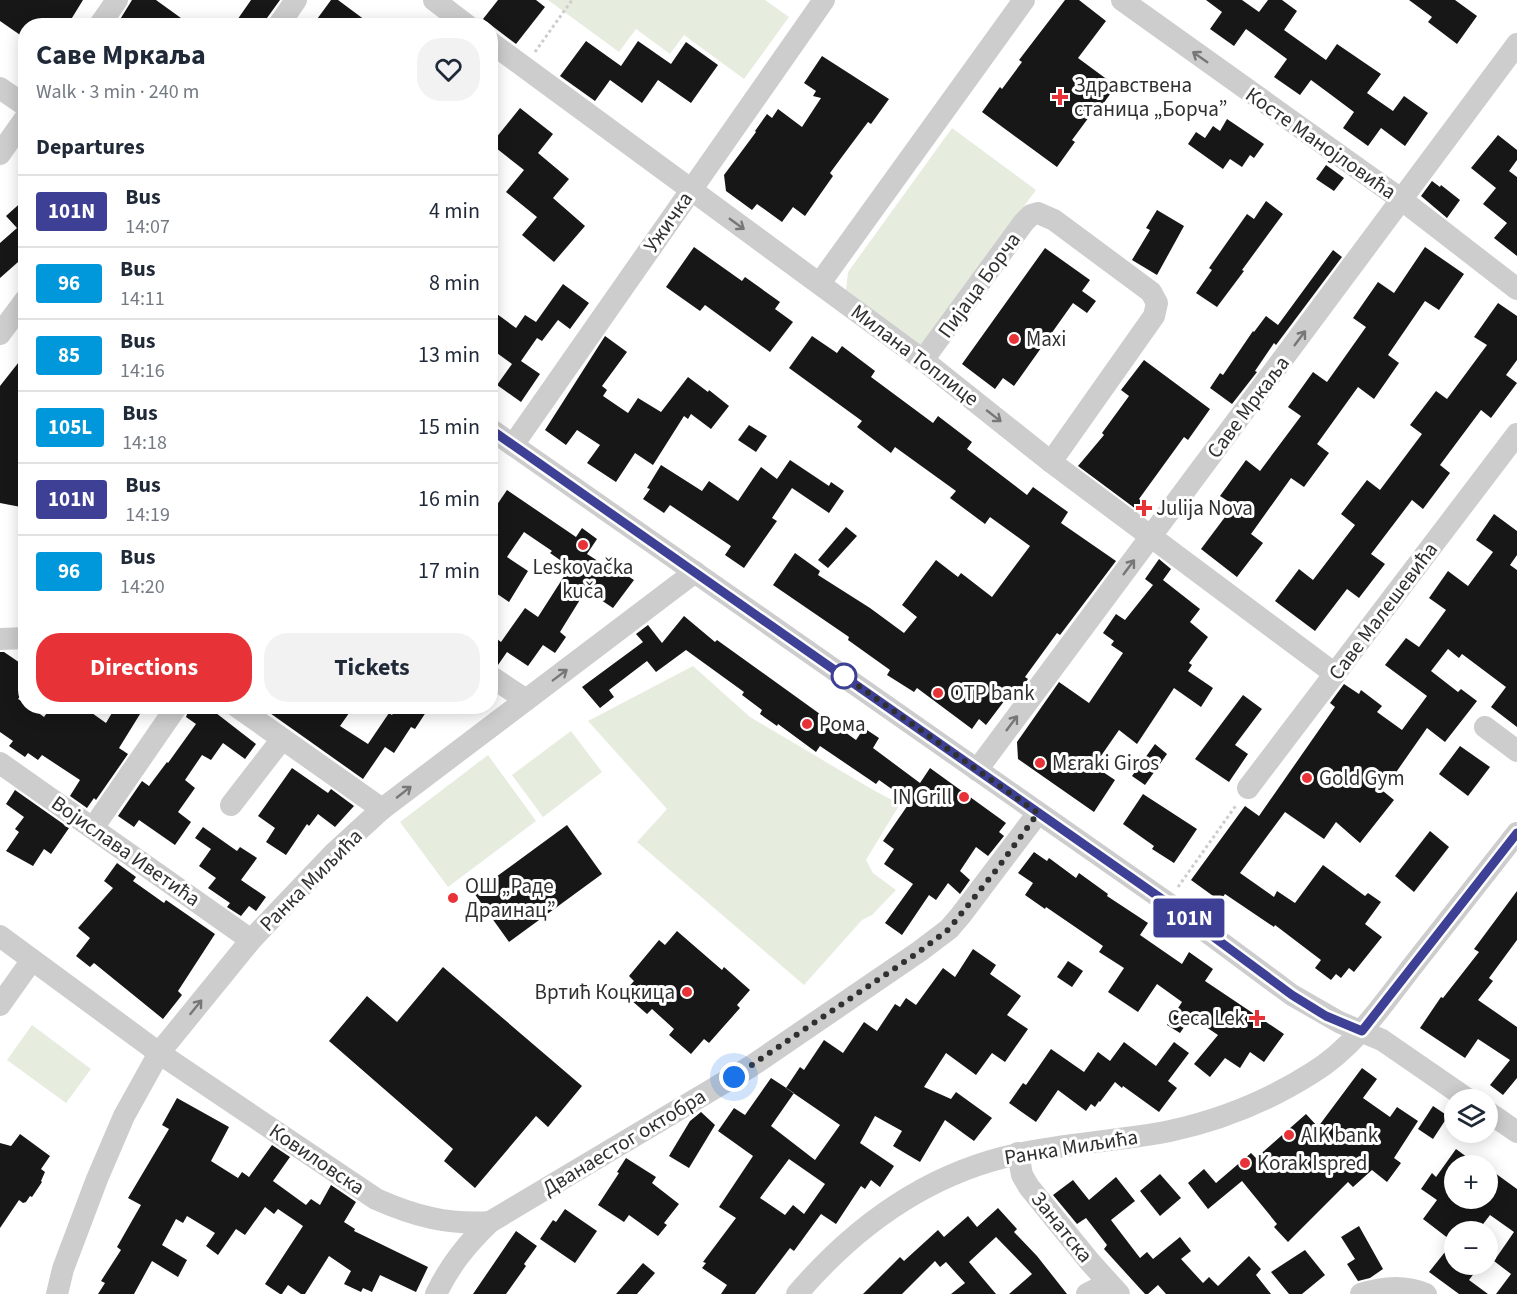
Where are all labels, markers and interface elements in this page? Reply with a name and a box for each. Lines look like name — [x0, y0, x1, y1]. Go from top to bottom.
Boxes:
text: Саве Мркаља — [36, 35, 206, 75]
button: heart — [417, 38, 480, 101]
one-way arrow — [1193, 51, 1209, 63]
place label: Здравствена станица „Борча” — [1074, 70, 1228, 124]
text: Walk · 3 min · 240 m — [36, 78, 199, 106]
street label: Косте Манојловића — [1240, 80, 1402, 206]
marker: Здравствена станица „Борча” — [1051, 88, 1069, 106]
text: Departures — [36, 131, 145, 163]
text: Bus — [125, 181, 161, 213]
street label: Ужичка — [636, 186, 700, 258]
text: 4 min — [429, 195, 480, 227]
text: 101N — [48, 196, 95, 226]
text: 14:07 — [125, 213, 170, 241]
one-way arrow — [729, 217, 745, 230]
street label: Пијаца Борча — [930, 226, 1028, 344]
text: Bus — [120, 253, 156, 285]
text: 8 min — [429, 267, 480, 299]
text: 96 — [58, 268, 80, 298]
text: 14:11 — [120, 285, 165, 313]
street label: Милана Топлице — [845, 297, 985, 413]
place label: Maxi — [1026, 324, 1066, 354]
text: Bus — [120, 325, 156, 357]
one-way arrow — [1293, 330, 1306, 346]
marker: Maxi — [1007, 332, 1021, 346]
text: 13 min — [418, 339, 480, 371]
text: 85 — [58, 340, 80, 370]
street label: Саве Мркаља — [1199, 349, 1297, 465]
text: 14:16 — [120, 357, 165, 385]
text: Bus — [122, 397, 158, 429]
one-way arrow — [986, 410, 1002, 423]
text: 15 min — [418, 411, 480, 443]
text: 105L — [48, 412, 92, 442]
text: 14:18 — [122, 429, 167, 457]
text: Bus — [125, 469, 161, 501]
text: 16 min — [418, 483, 480, 515]
text: 101N — [48, 484, 95, 514]
place label: Julija Nova — [1156, 493, 1253, 523]
text: 14:19 — [125, 501, 170, 529]
marker: Julija Nova — [1137, 501, 1151, 515]
street label: Саве Малешевића — [1321, 536, 1445, 686]
marker: Leskovačka kuča — [576, 538, 590, 552]
text: Bus — [120, 541, 156, 573]
place label: Leskovačka kuča — [533, 552, 633, 606]
text: 17 min — [418, 555, 480, 587]
text: 96 — [58, 556, 80, 586]
one-way arrow — [1123, 559, 1136, 575]
text: 14:20 — [120, 573, 165, 601]
button: Directions — [36, 633, 252, 702]
button: Tickets — [264, 633, 480, 702]
unlabelled marker — [831, 663, 857, 689]
one-way arrow — [552, 668, 568, 681]
place label: OTP bank — [950, 678, 1035, 708]
marker: OTP bank — [931, 686, 945, 700]
place label: Рома — [819, 709, 866, 739]
one-way arrow — [1006, 715, 1019, 731]
marker: Рома — [800, 717, 814, 731]
place label: Mεraki Giros — [1052, 748, 1159, 778]
marker: Mεraki Giros — [1033, 756, 1047, 770]
place label: Gold Gym — [1319, 763, 1405, 793]
marker: Gold Gym — [1300, 771, 1314, 785]
place label: IN Grill — [893, 782, 952, 812]
one-way arrow — [396, 785, 412, 798]
street label: Војислава Иветића — [45, 788, 207, 914]
marker: IN Grill — [957, 790, 971, 804]
street label: Ранка Миљића — [253, 822, 369, 938]
place label: ОШ „Раде Драинац” — [465, 871, 556, 925]
marker: ОШ „Раде Драинац” — [446, 891, 460, 905]
line badge: 101N — [1147, 898, 1231, 938]
text: 101N — [1165, 903, 1213, 933]
place label: Вртић Коцкица — [535, 977, 675, 1007]
marker: Вртић Коцкица — [680, 985, 694, 999]
one-way arrow — [190, 999, 203, 1015]
place label: Ceca Lek — [1168, 1003, 1246, 1033]
marker: Ceca Lek — [1250, 1011, 1264, 1025]
your location — [719, 1062, 749, 1092]
street label: Дванаестог октобра — [537, 1081, 711, 1203]
map controls — [1444, 1089, 1498, 1275]
button: layers — [1444, 1089, 1498, 1143]
street label: Ковиловска — [263, 1116, 371, 1202]
place label: AIK bank — [1301, 1120, 1379, 1150]
street label: Ранка Миљића — [1002, 1122, 1140, 1172]
marker: AIK bank — [1282, 1128, 1296, 1142]
place label: Korak Ispred — [1257, 1148, 1367, 1178]
button: + — [1444, 1155, 1498, 1209]
marker: Korak Ispred — [1238, 1156, 1252, 1170]
street label: Занатска — [1024, 1185, 1100, 1269]
button: − — [1444, 1221, 1498, 1275]

